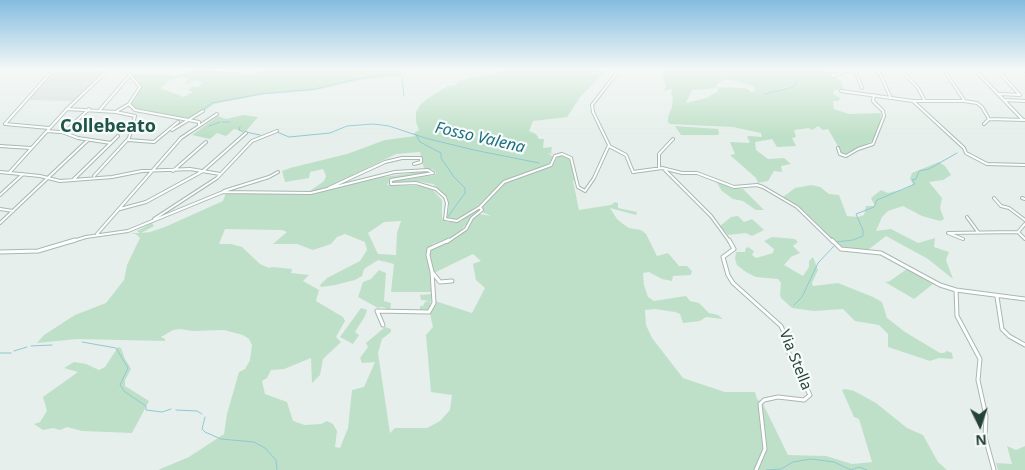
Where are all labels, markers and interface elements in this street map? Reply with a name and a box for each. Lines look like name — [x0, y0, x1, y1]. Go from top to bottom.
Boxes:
district label: Collebeato — [60, 116, 156, 138]
water label: Fosso Valena — [433, 118, 527, 158]
street label: Via Stella — [775, 327, 815, 393]
north arrow — [955, 400, 1005, 450]
text: N — [975, 431, 987, 450]

